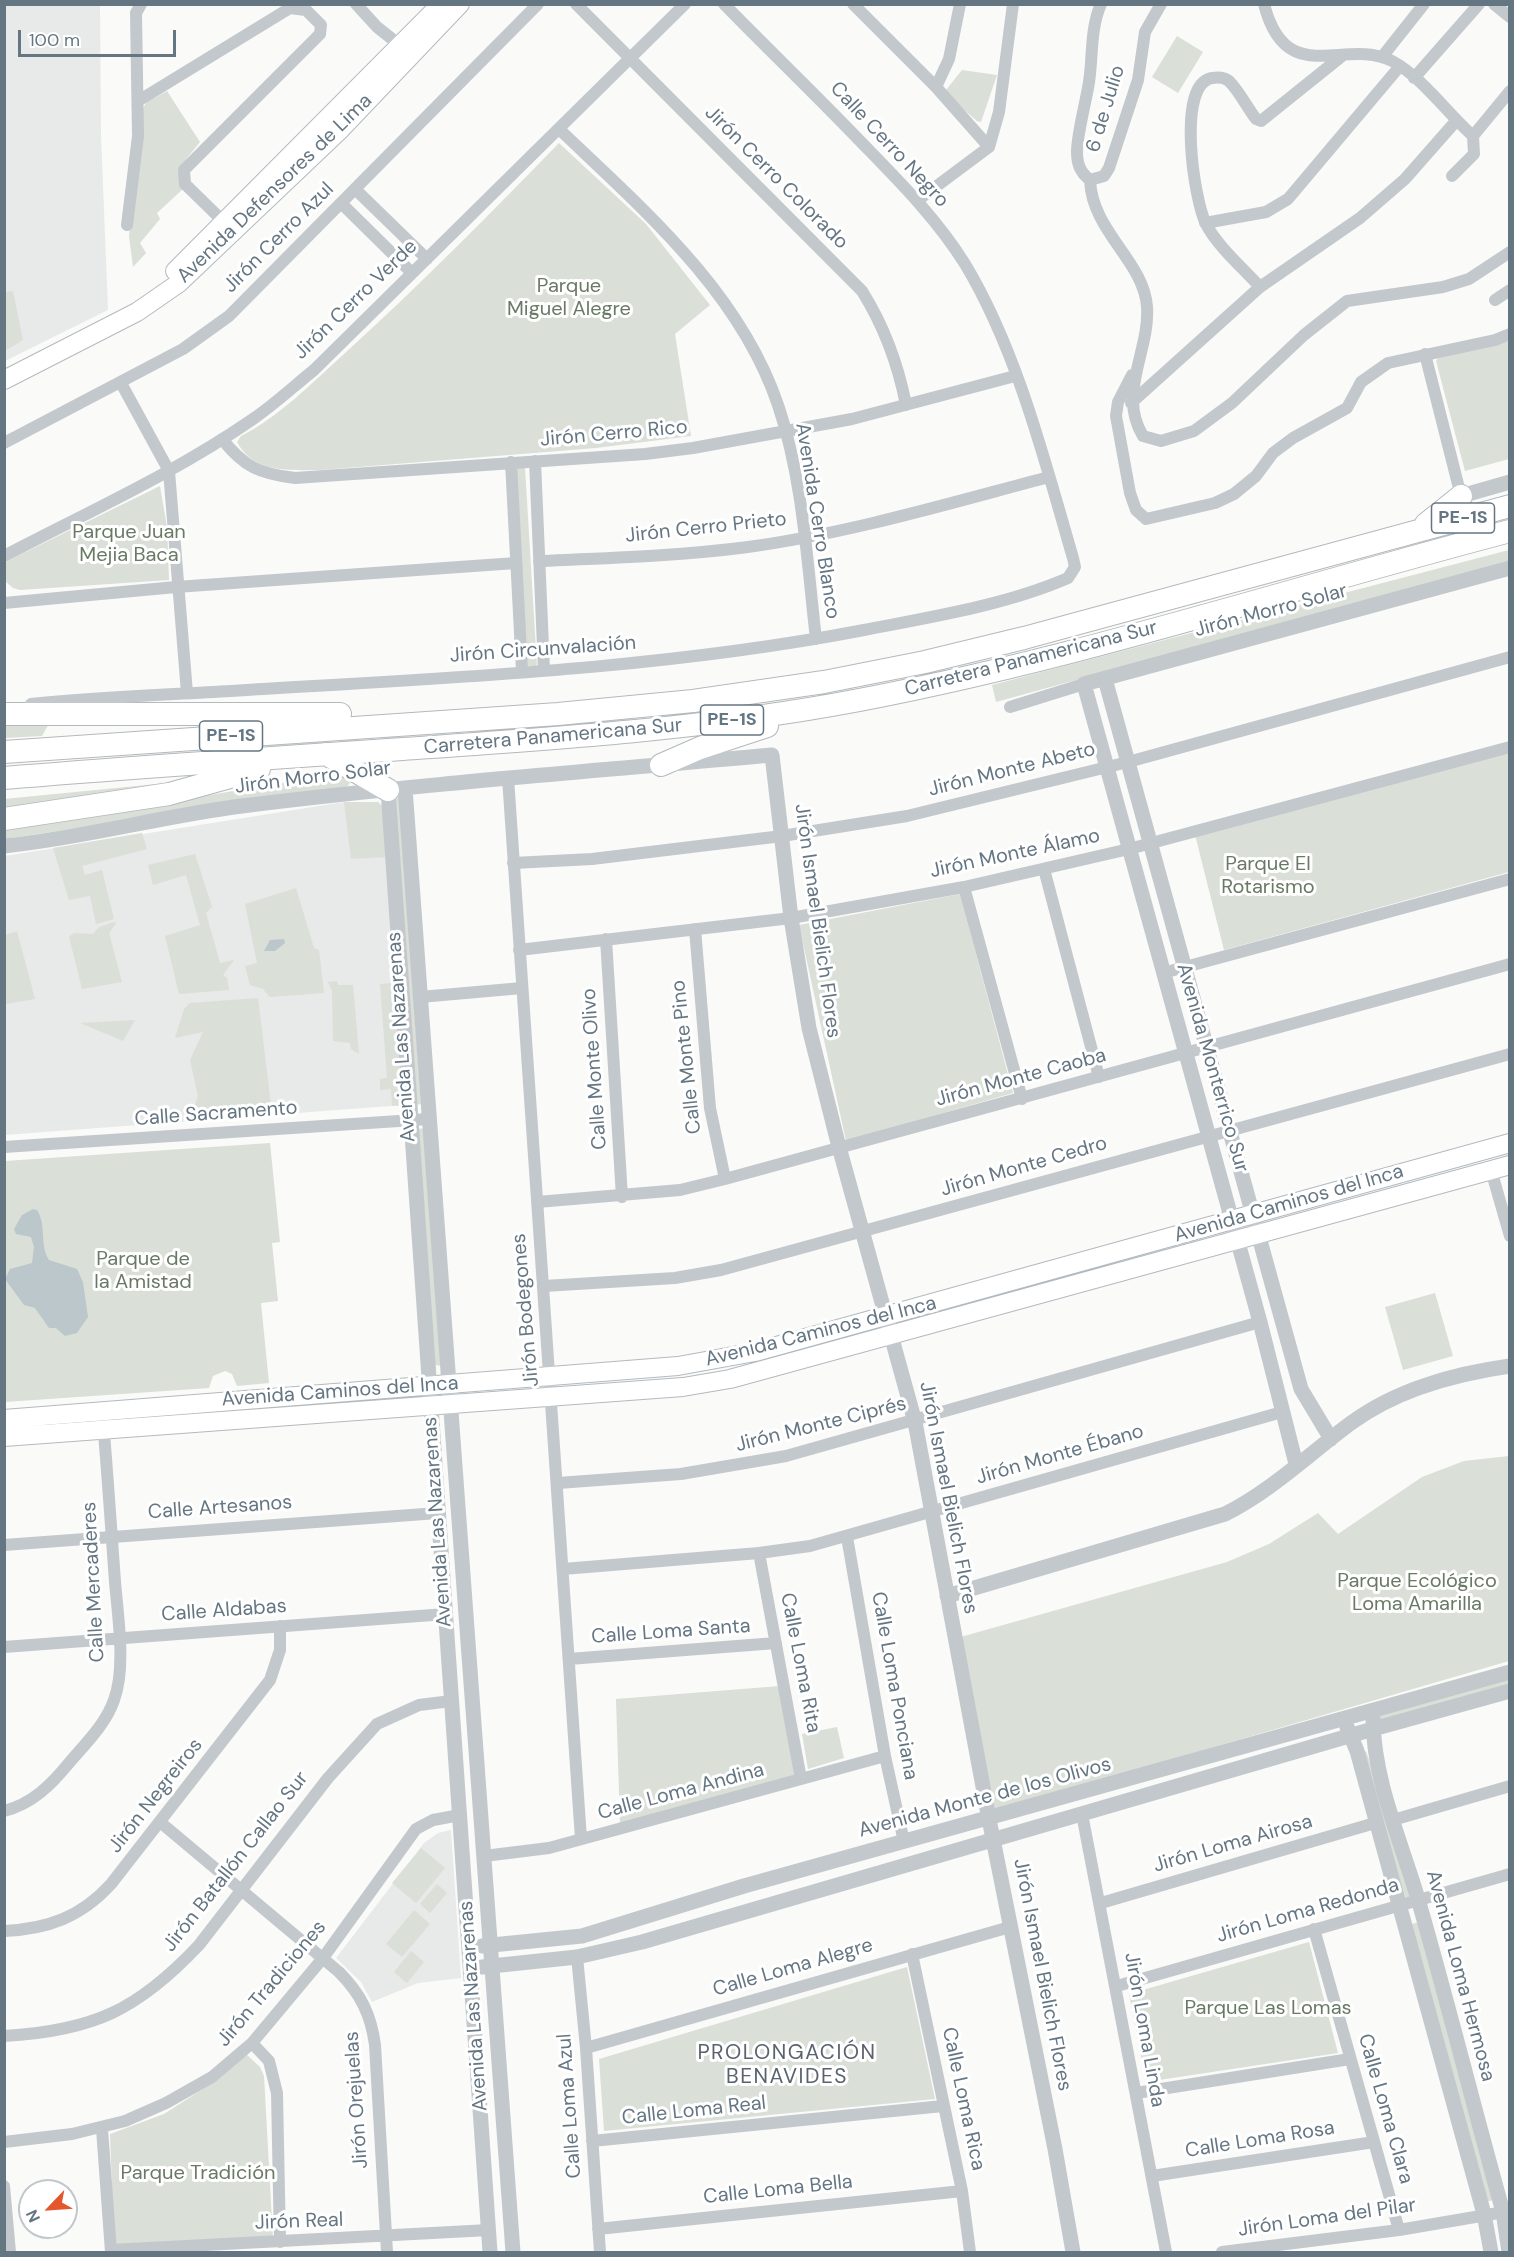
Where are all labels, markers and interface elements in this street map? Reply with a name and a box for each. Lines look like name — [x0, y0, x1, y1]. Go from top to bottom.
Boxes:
scale bar — [21, 18, 178, 56]
text: 100 m — [29, 28, 80, 52]
street label: 6 de Julio — [1081, 63, 1131, 155]
street label: Calle Cerro Negro — [825, 77, 953, 213]
street label: Avenida Defensores de Lima — [172, 89, 378, 289]
street label: Jirón Cerro Colorado — [699, 101, 853, 255]
street label: Jirón Cerro Azul — [219, 178, 339, 298]
street label: Jirón Cerro Verde — [289, 235, 423, 365]
park label: Parque Miguel Alegre — [507, 275, 631, 322]
street label: Jirón Cerro Rico — [539, 416, 689, 452]
street label: Avenida Cerro Blanco — [790, 421, 844, 621]
road number: PE-1S — [1432, 503, 1494, 533]
street label: Jirón Cerro Prieto — [624, 508, 788, 548]
park label: Parque Juan Mejia Baca — [72, 521, 186, 568]
street label: Jirón Morro Solar — [1192, 579, 1350, 643]
street label: Carretera Panamericana Sur — [902, 616, 1160, 702]
street label: Jirón Circunvalación — [449, 632, 637, 668]
road number: PE-1S — [700, 705, 764, 735]
street label: Carretera Panamericana Sur — [423, 714, 683, 760]
road number: PE-1S — [200, 721, 262, 751]
street label: Jirón Monte Abeto — [926, 738, 1098, 802]
street label: Jirón Morro Solar — [234, 757, 392, 799]
street label: Jirón Ismael Bielich Flores — [789, 802, 845, 1040]
street label: Jirón Monte Álamo — [928, 824, 1102, 884]
park label: Parque El Rotarismo — [1221, 853, 1315, 900]
street label: Avenida Las Nazarenas — [383, 931, 421, 1143]
street label: Avenida Monterrico Sur — [1171, 961, 1253, 1175]
street label: Calle Monte Pino — [667, 979, 707, 1135]
street label: Calle Monte Olivo — [577, 987, 613, 1151]
street label: Jirón Monte Caoba — [933, 1044, 1109, 1112]
street label: Calle Sacramento — [134, 1096, 298, 1132]
street label: Jirón Monte Cedro — [938, 1132, 1110, 1202]
street label: Avenida Caminos del Inca — [1172, 1160, 1406, 1248]
street label: Jirón Bodegones — [507, 1232, 545, 1388]
park label: Parque de la Amistad — [94, 1248, 192, 1295]
street label: Avenida Caminos del Inca — [703, 1292, 939, 1372]
street label: Avenida Caminos del Inca — [221, 1372, 459, 1412]
street label: Jirón Ismael Bielich Flores — [914, 1380, 982, 1616]
street label: Jirón Monte Ciprés — [733, 1392, 909, 1458]
street label: Avenida Las Nazarenas — [419, 1416, 457, 1628]
street label: Jirón Monte Ébano — [974, 1420, 1146, 1490]
street label: Calle Artesanos — [147, 1491, 293, 1525]
street label: Calle Mercaderes — [78, 1501, 110, 1663]
park label: Parque Ecológico Loma Amarilla — [1337, 1570, 1497, 1617]
street label: Calle Loma Ponciana — [866, 1590, 922, 1782]
street label: Calle Loma Rita — [775, 1591, 825, 1735]
street label: Calle Aldabas — [161, 1595, 287, 1627]
street label: Calle Loma Santa — [591, 1614, 751, 1650]
street label: Jirón Negreiros — [104, 1734, 208, 1858]
street label: Avenida Monte de los Olivos — [856, 1753, 1114, 1843]
street label: Calle Loma Andina — [595, 1758, 767, 1826]
street label: Jirón Batallón Callao Sur — [158, 1767, 314, 1957]
street label: Jirón Loma Airosa — [1151, 1810, 1315, 1878]
street label: Jirón Ismael Bielich Flores — [1008, 1857, 1076, 2093]
street label: Avenida Loma Hermosa — [1420, 1868, 1500, 2084]
street label: Jirón Loma Redonda — [1214, 1873, 1402, 1949]
street label: Avenida Las Nazarenas — [455, 1900, 493, 2112]
street label: Jirón Tradiciones — [212, 1916, 332, 2052]
street label: Calle Loma Alegre — [710, 1934, 876, 2002]
street label: Jirón Loma Linda — [1119, 1951, 1169, 2109]
park label: Parque Las Lomas — [1184, 1997, 1352, 2021]
street label: Calle Loma Rica — [936, 2025, 990, 2173]
street label: Jirón Orejuelas — [340, 2031, 374, 2169]
street label: Calle Loma Clara — [1352, 2031, 1418, 2187]
street label: Calle Loma Azul — [553, 2033, 587, 2179]
district label: PROLONGACIÓN BENAVIDES — [697, 2040, 877, 2090]
street label: Calle Loma Real — [621, 2091, 767, 2131]
street label: Calle Loma Rosa — [1184, 2116, 1336, 2164]
park label: Parque Tradición — [121, 2162, 275, 2186]
street label: Calle Loma Bella — [702, 2170, 854, 2210]
north arrow — [18, 2179, 78, 2239]
street label: Jirón Loma del Pilar — [1237, 2194, 1417, 2242]
text: N — [21, 2206, 45, 2226]
street label: Jirón Real — [254, 2208, 344, 2236]

